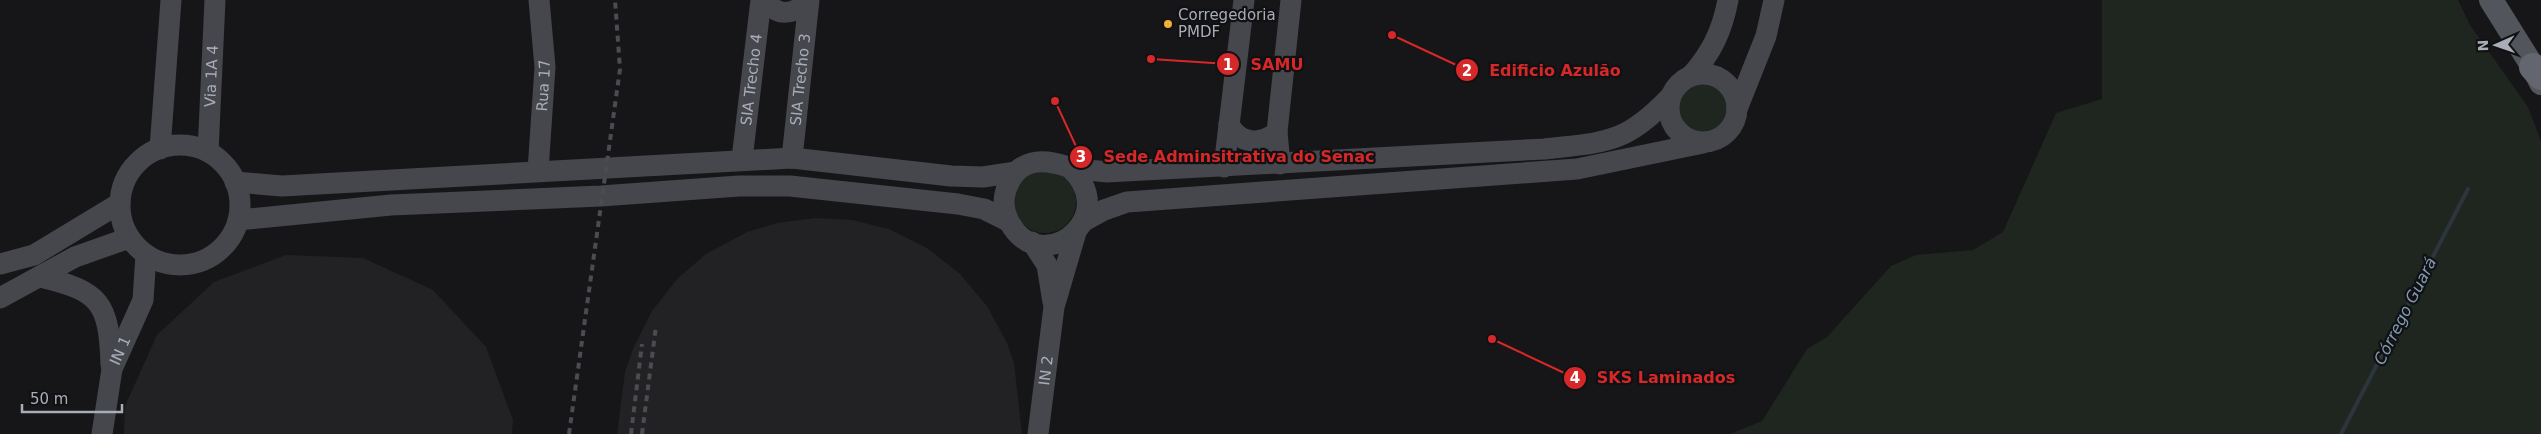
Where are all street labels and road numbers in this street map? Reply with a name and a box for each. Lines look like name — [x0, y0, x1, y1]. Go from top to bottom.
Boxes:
street label: SIA Trecho 4 — [737, 33, 766, 126]
street label: SIA Trecho 3 — [787, 33, 814, 126]
street label: Via 1A 4 — [201, 45, 222, 108]
street label: Rua 17 — [533, 58, 554, 112]
street label: IN 1 — [106, 333, 135, 368]
street label: IN 2 — [1035, 354, 1057, 387]

